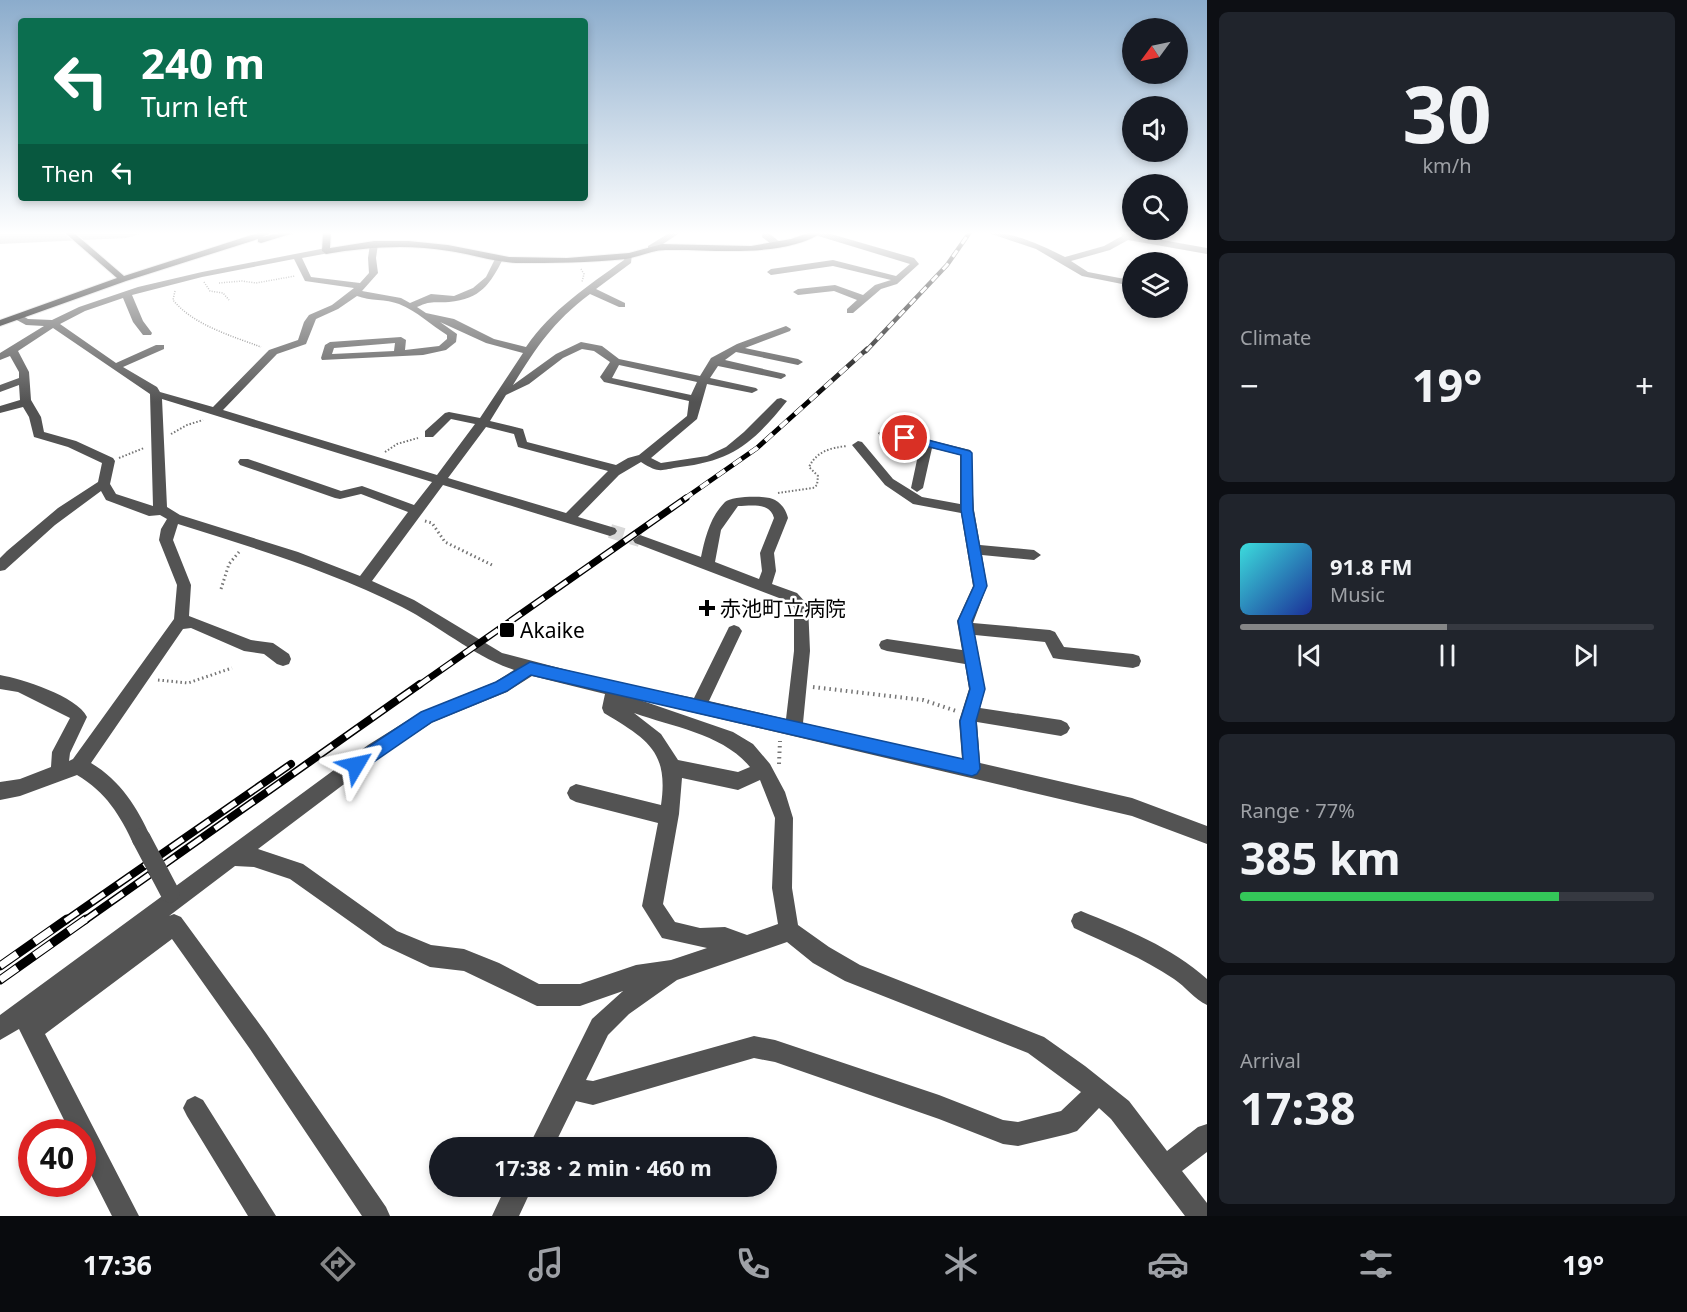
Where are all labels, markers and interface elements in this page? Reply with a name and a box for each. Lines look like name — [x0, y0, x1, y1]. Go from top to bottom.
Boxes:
north arrow — [1122, 18, 1188, 84]
map controls — [1122, 18, 1188, 318]
text: 240 m — [141, 34, 265, 91]
icon: left — [42, 42, 120, 120]
text: 30 — [1402, 60, 1492, 166]
text: Turn left — [141, 88, 247, 125]
button: sound — [1122, 96, 1188, 162]
text: km/h — [1422, 152, 1472, 179]
icon: left — [106, 156, 139, 189]
text: Then — [42, 158, 94, 188]
button: search — [1122, 174, 1188, 240]
button: layers — [1122, 252, 1188, 318]
text: Climate — [1240, 324, 1311, 351]
text: 19° — [1412, 354, 1482, 415]
text: − — [1240, 363, 1259, 408]
text: + — [1635, 363, 1654, 408]
pin — [879, 412, 930, 463]
icon: arrive — [888, 421, 921, 454]
text: 91.8 FM — [1330, 551, 1412, 581]
text: Music — [1330, 581, 1385, 608]
place label: 赤池町立病院 — [720, 594, 846, 622]
marker: 赤池町立病院 — [698, 599, 716, 617]
place label: Akaike — [520, 616, 585, 644]
marker: Akaike — [498, 621, 516, 639]
icon: previous — [1293, 639, 1326, 672]
icon: pause — [1431, 639, 1464, 672]
icon: next — [1569, 639, 1602, 672]
position arrow — [324, 733, 388, 797]
text: Range · 77% — [1240, 797, 1355, 824]
text: 385 km — [1240, 827, 1401, 888]
text: Arrival — [1240, 1047, 1301, 1074]
text: 17:38 — [1240, 1077, 1356, 1138]
speed limit sign: 40 — [18, 1119, 96, 1197]
text: 17:38 · 2 min · 460 m — [494, 1152, 712, 1182]
icon: directions — [317, 1243, 359, 1285]
icon: music — [525, 1243, 567, 1285]
icon: phone — [732, 1243, 774, 1285]
icon: climate — [940, 1243, 982, 1285]
icon: car — [1147, 1243, 1189, 1285]
icon: filters — [1355, 1243, 1397, 1285]
text: 17:36 — [83, 1246, 152, 1283]
text: 19° — [1562, 1246, 1604, 1283]

